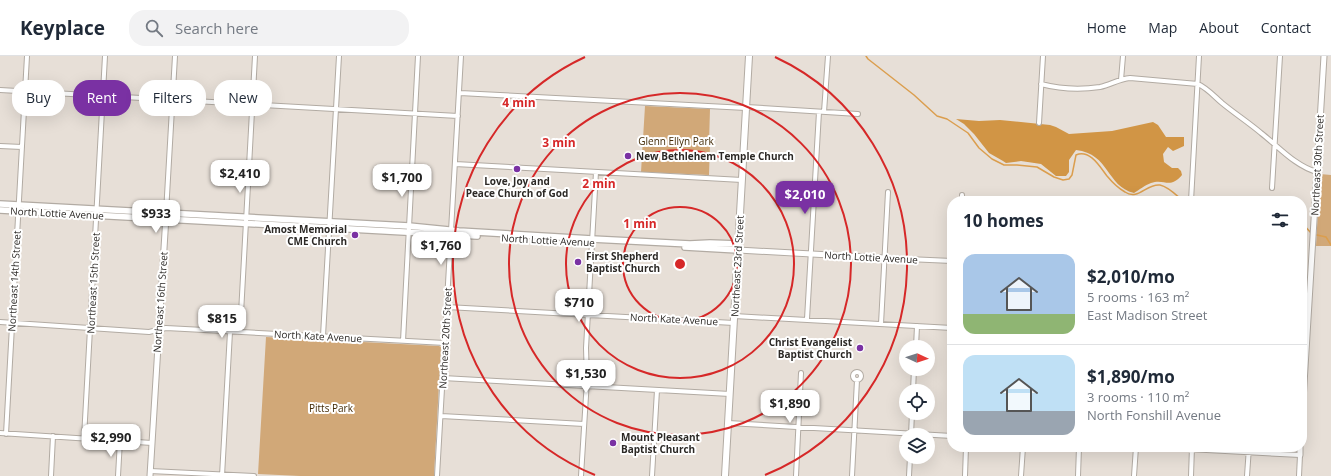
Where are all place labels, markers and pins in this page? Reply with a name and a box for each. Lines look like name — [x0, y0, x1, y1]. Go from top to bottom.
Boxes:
place label: New Bethlehem Temple Church — [636, 149, 794, 163]
marker: New Bethlehem Temple Church — [623, 151, 633, 161]
pin: $2,410 — [207, 160, 273, 194]
pin: $1,700 — [369, 164, 435, 198]
marker: Love, Joy and Peace Church of God — [512, 164, 522, 174]
place label: Love, Joy and Peace Church of God — [466, 174, 568, 200]
pin: $2,010 — [772, 181, 838, 215]
pin: $933 — [132, 200, 180, 234]
place label: Amost Memorial CME Church — [264, 222, 347, 248]
marker: Amost Memorial CME Church — [350, 230, 360, 240]
pin: $1,760 — [408, 232, 474, 266]
place label: First Shepherd Baptist Church — [586, 249, 660, 275]
marker: First Shepherd Baptist Church — [573, 257, 583, 267]
centre of rings — [673, 257, 687, 271]
pin: $710 — [555, 289, 603, 323]
pin: $815 — [198, 305, 246, 339]
place label: Christ Evangelist Baptist Church — [769, 335, 853, 361]
marker: Christ Evangelist Baptist Church — [855, 343, 865, 353]
pin: $1,530 — [553, 360, 619, 394]
pin: $1,890 — [757, 390, 823, 424]
pin: $2,990 — [78, 424, 144, 458]
place label: Mount Pleasant Baptist Church — [621, 430, 701, 456]
marker: Mount Pleasant Baptist Church — [608, 438, 618, 448]

